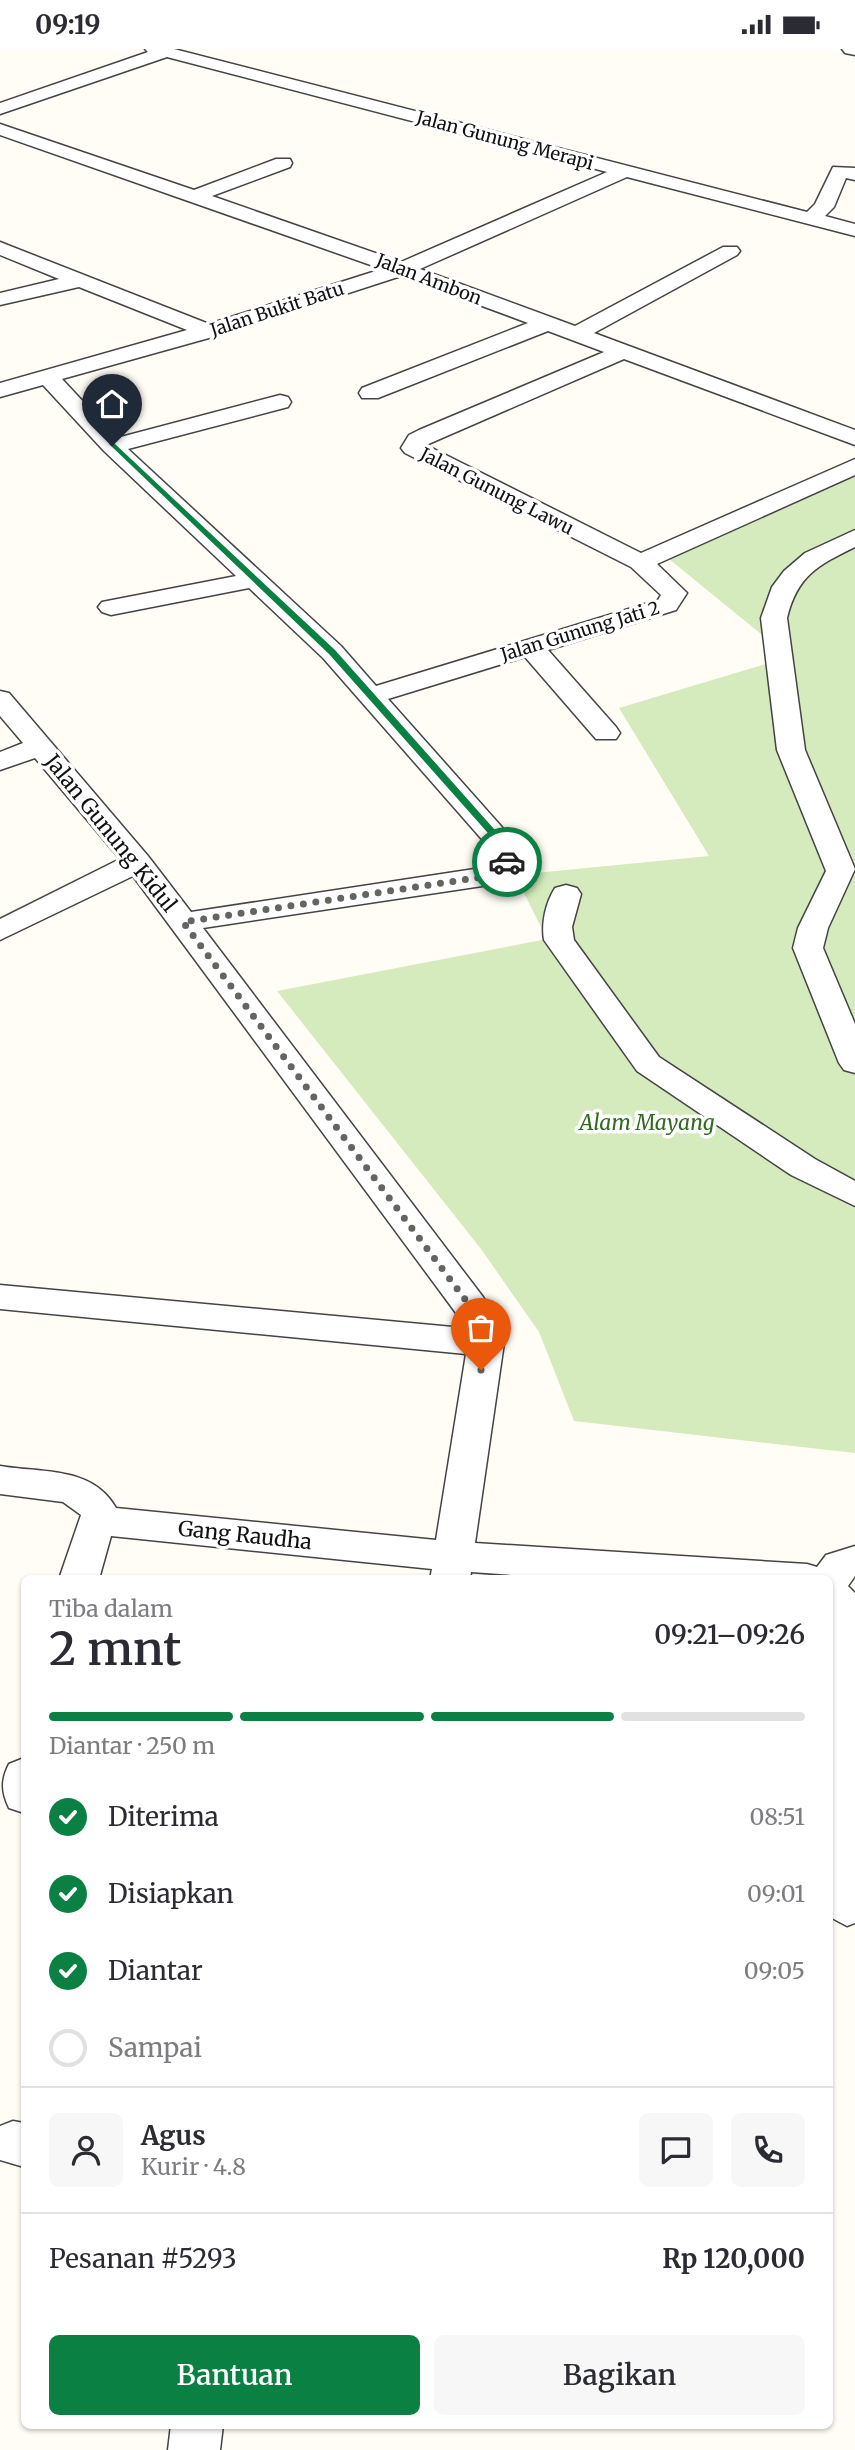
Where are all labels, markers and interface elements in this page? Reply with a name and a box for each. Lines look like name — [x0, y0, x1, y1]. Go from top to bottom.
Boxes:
text: 09:19 — [35, 8, 101, 41]
street label: Jalan Gunung Merapi — [413, 105, 596, 175]
street label: Jalan Ambon — [372, 248, 485, 310]
street label: Jalan Bukit Batu — [206, 277, 347, 342]
pin — [82, 374, 142, 446]
icon: home — [93, 385, 131, 423]
street label: Jalan Gunung Lawu — [415, 442, 578, 540]
street label: Jalan Gunung Jati 2 — [497, 596, 662, 666]
street label: Jalan Gunung Kidul — [38, 748, 183, 918]
courier — [472, 827, 542, 897]
icon: car — [488, 843, 526, 881]
park label: Alam Mayang — [578, 1109, 715, 1136]
pin — [451, 1298, 511, 1370]
icon: bag — [462, 1309, 500, 1347]
street label: Gang Raudha — [177, 1515, 313, 1555]
text: Tiba dalam — [49, 1594, 173, 1623]
text: 09:21–09:26 — [654, 1618, 805, 1651]
text: 2 mnt — [49, 1620, 181, 1678]
text: Diantar · 250 m — [49, 1731, 215, 1760]
icon: check — [49, 1798, 87, 1836]
text: Diterima — [108, 1800, 219, 1833]
text: 08:51 — [750, 1802, 805, 1831]
icon: check — [49, 1875, 87, 1913]
text: Disiapkan — [108, 1877, 234, 1910]
text: 09:01 — [747, 1879, 805, 1908]
icon: check — [49, 1952, 87, 1990]
text: Diantar — [108, 1954, 203, 1987]
text: 09:05 — [744, 1956, 805, 1985]
text: Sampai — [108, 2031, 202, 2064]
button: person — [49, 2113, 123, 2187]
button: chat — [639, 2113, 713, 2187]
button: phone — [731, 2113, 805, 2187]
text: Agus — [141, 2119, 206, 2152]
text: Kurir · 4.8 — [141, 2152, 246, 2181]
text: Pesanan #5293 — [49, 2242, 237, 2275]
text: Rp 120,000 — [662, 2242, 805, 2275]
button: Bantuan — [49, 2335, 420, 2415]
button: Bagikan — [434, 2335, 805, 2415]

